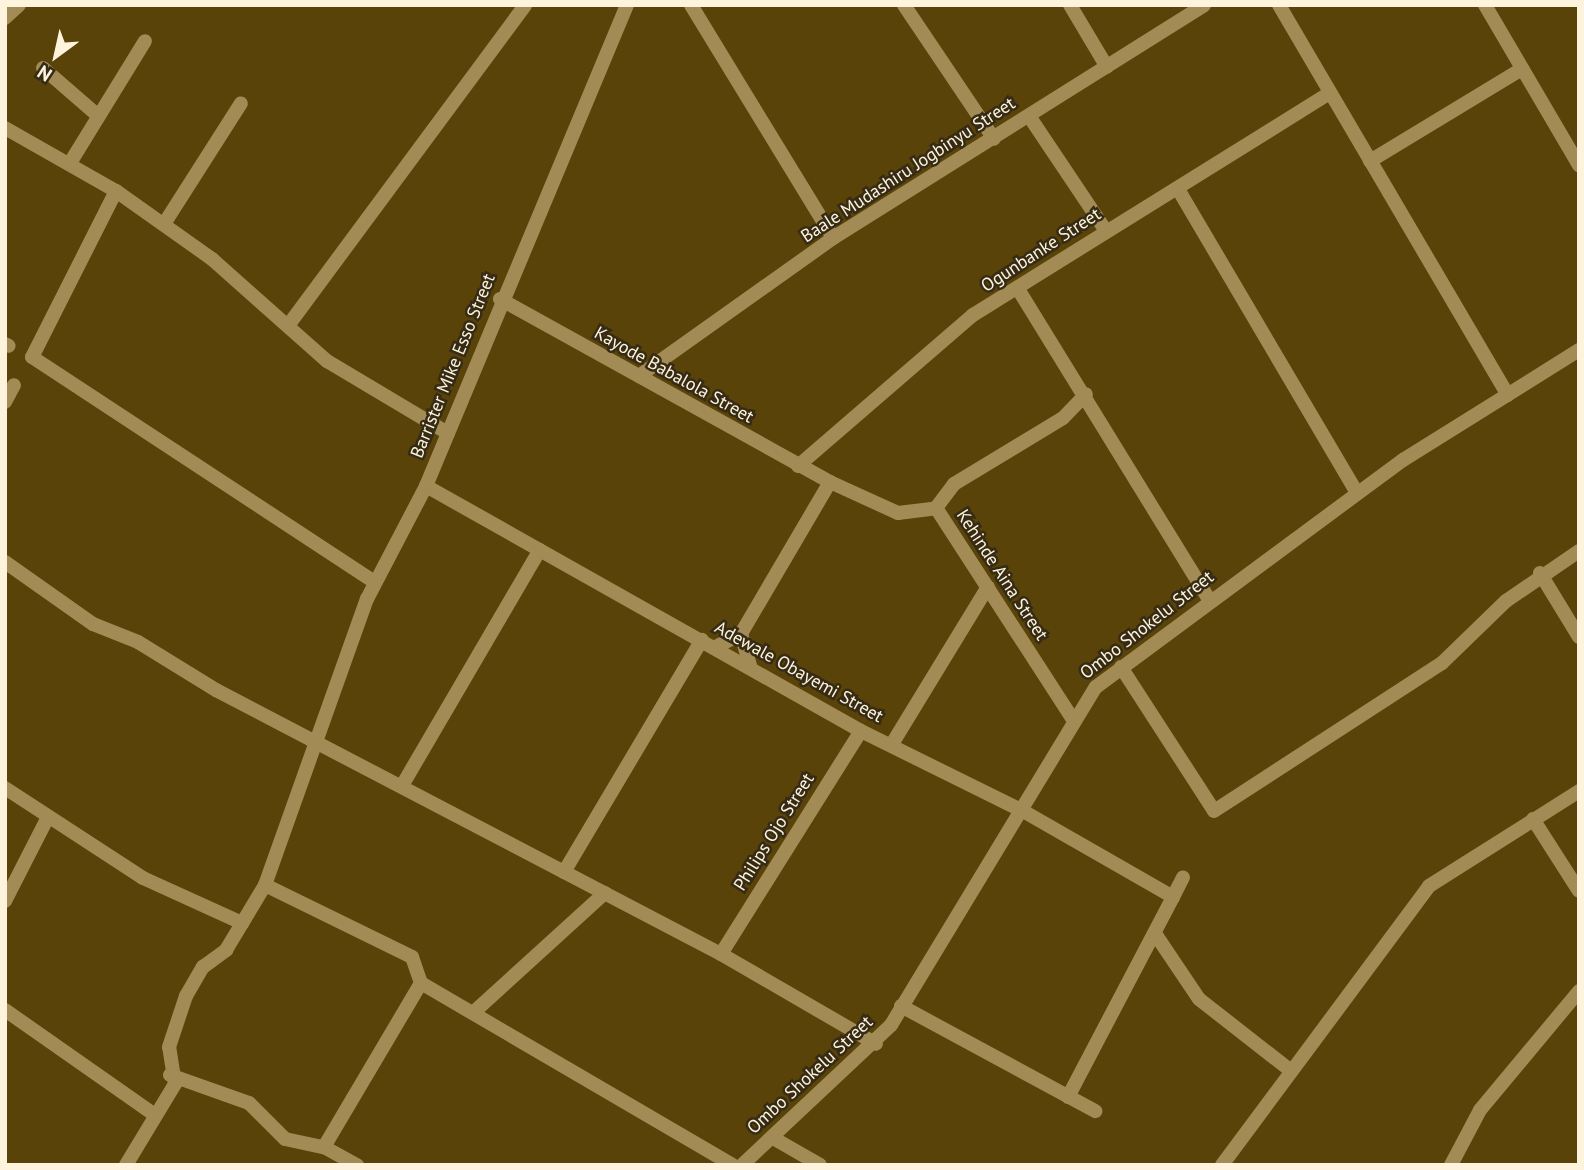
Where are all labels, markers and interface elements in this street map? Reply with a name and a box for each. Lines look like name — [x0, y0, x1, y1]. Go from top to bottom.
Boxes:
north arrow — [21, 21, 91, 91]
text: N — [33, 60, 56, 87]
street label: Baale Mudashiru Jogbinyu Street — [797, 93, 1019, 247]
street label: Ogunbanke Street — [977, 203, 1105, 297]
street label: Barrister Mike Esso Street — [406, 271, 500, 461]
street label: Kayode Babalola Street — [591, 322, 757, 428]
street label: Kehinde Aina Street — [951, 505, 1053, 645]
street label: Ombo Shokelu Street — [1076, 566, 1218, 684]
street label: Adewale Obayemi Street — [711, 617, 887, 727]
street label: Philips Ojo Street — [729, 769, 819, 895]
street label: Ombo Shokelu Street — [743, 1011, 877, 1139]

